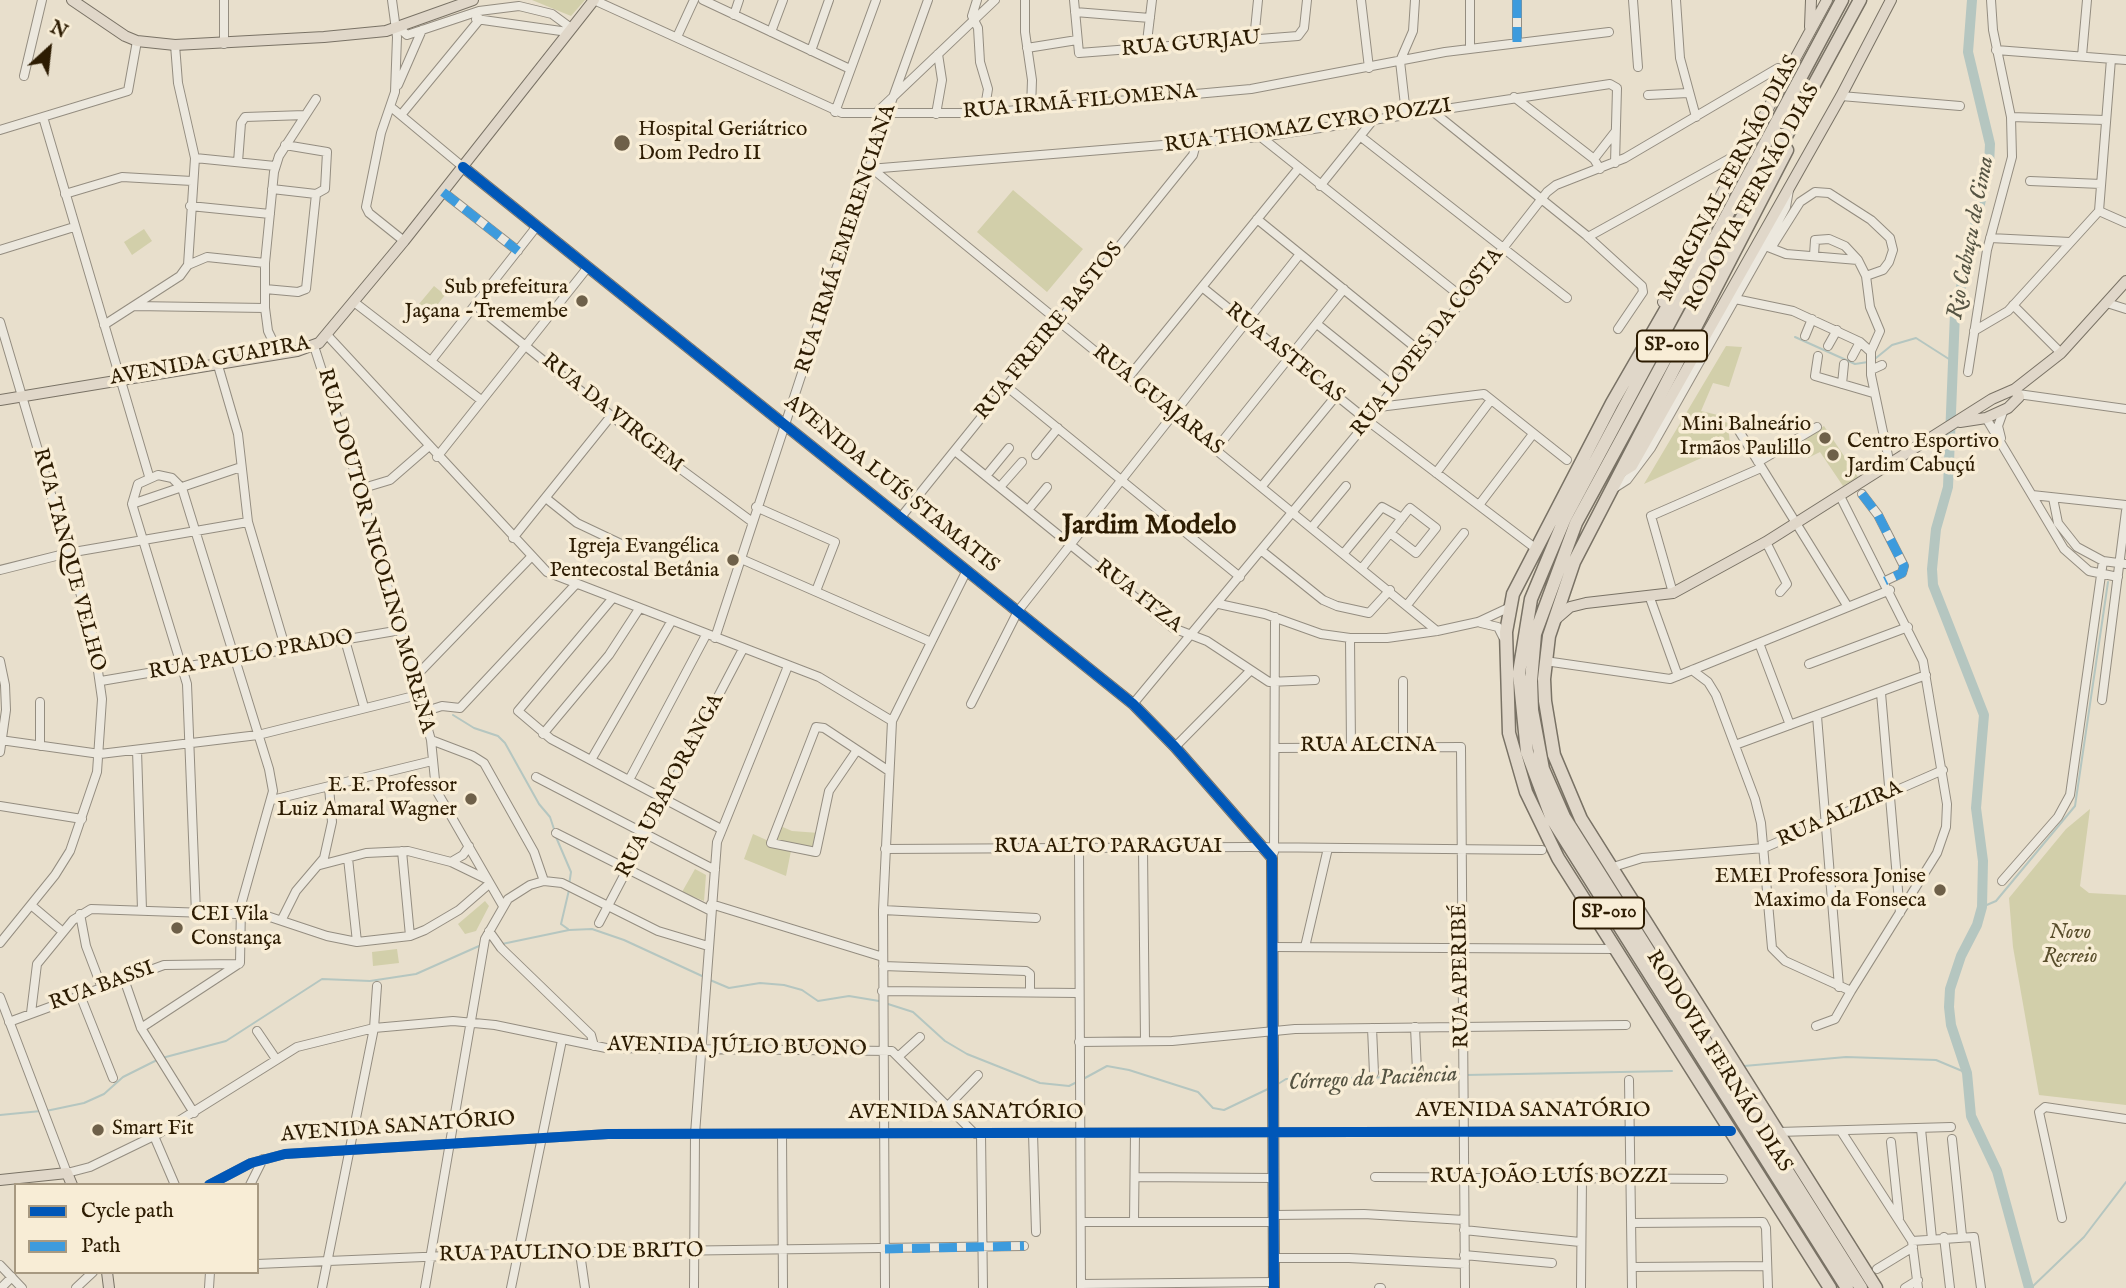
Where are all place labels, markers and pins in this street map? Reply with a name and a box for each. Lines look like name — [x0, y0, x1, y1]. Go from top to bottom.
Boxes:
place label: Hospital Geriátrico Dom Pedro II — [638, 118, 807, 168]
marker: Hospital Geriátrico Dom Pedro II — [612, 133, 632, 153]
place label: Sub prefeitura Jaçana -Tremembe — [404, 276, 568, 326]
marker: Sub prefeitura Jaçana -Tremembe — [574, 293, 590, 309]
place label: Mini Balneário Irmãos Paulillo — [1680, 413, 1811, 463]
marker: Mini Balneário Irmãos Paulillo — [1817, 430, 1833, 446]
place label: Centro Esportivo Jardim Cabuçú — [1847, 430, 1999, 480]
marker: Centro Esportivo Jardim Cabuçú — [1825, 447, 1841, 463]
place label: Igreja Evangélica Pentecostal Betânia — [549, 535, 719, 585]
marker: Igreja Evangélica Pentecostal Betânia — [725, 552, 741, 568]
place label: E. E. Professor Luiz Amaral Wagner — [277, 774, 457, 824]
marker: E. E. Professor Luiz Amaral Wagner — [463, 791, 479, 807]
place label: EMEI Professora Jonise Maximo da Fonseca — [1715, 865, 1926, 915]
marker: EMEI Professora Jonise Maximo da Fonseca — [1932, 882, 1948, 898]
place label: CEI Vila Constança — [191, 903, 281, 953]
marker: CEI Vila Constança — [169, 920, 185, 936]
place label: Smart Fit — [112, 1117, 194, 1143]
marker: Smart Fit — [90, 1122, 106, 1138]

